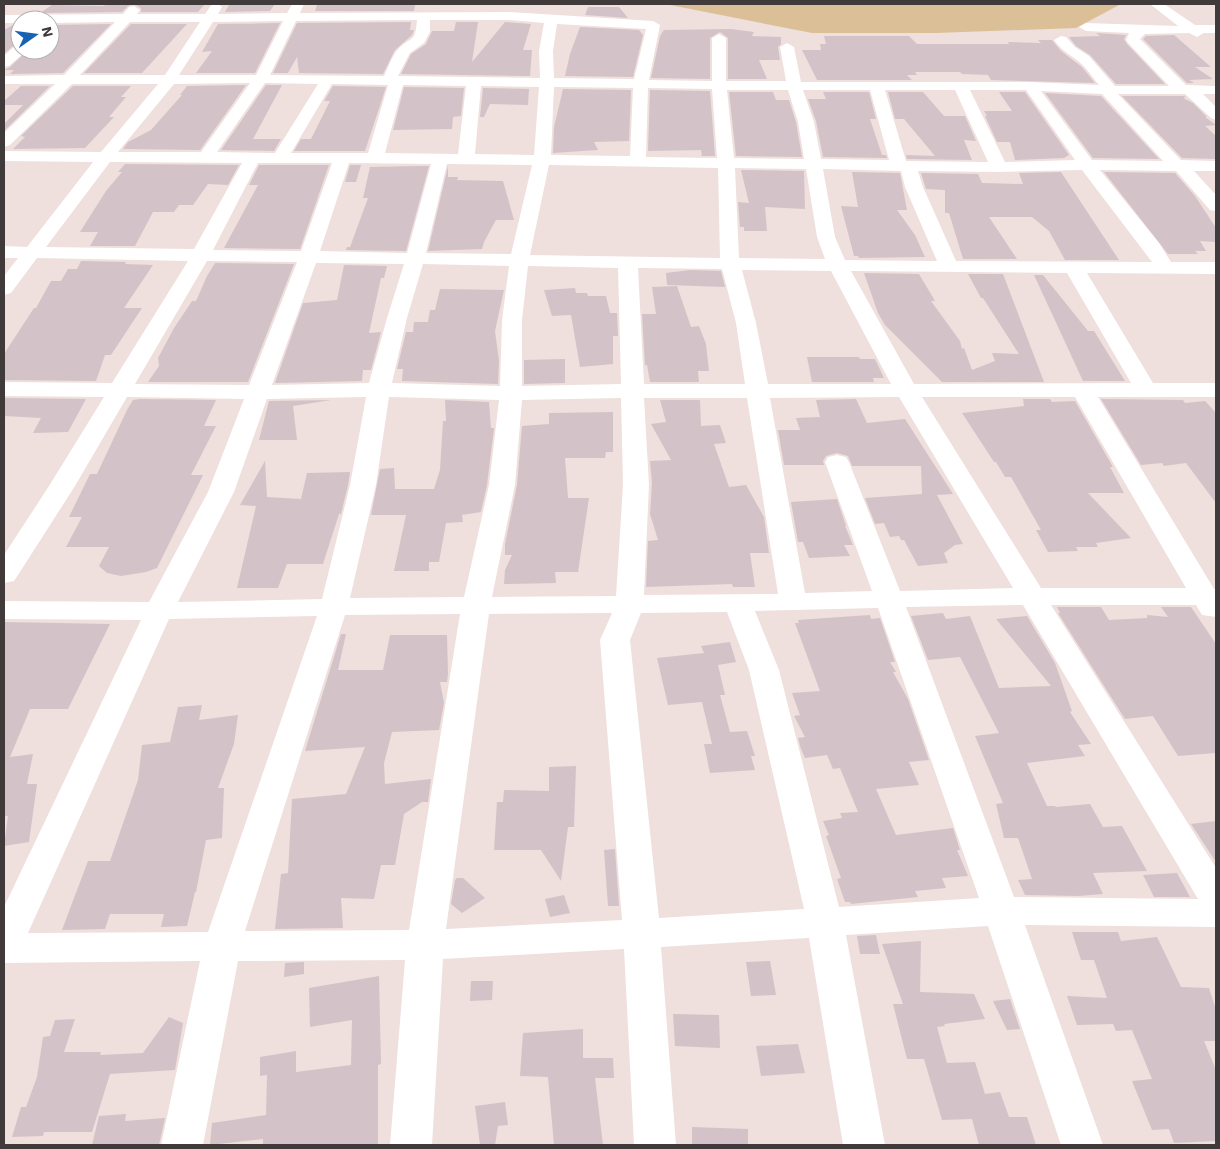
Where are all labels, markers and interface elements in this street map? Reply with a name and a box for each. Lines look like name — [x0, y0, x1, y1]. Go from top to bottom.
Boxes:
north arrow — [10, 10, 60, 60]
text: N — [39, 25, 57, 39]

